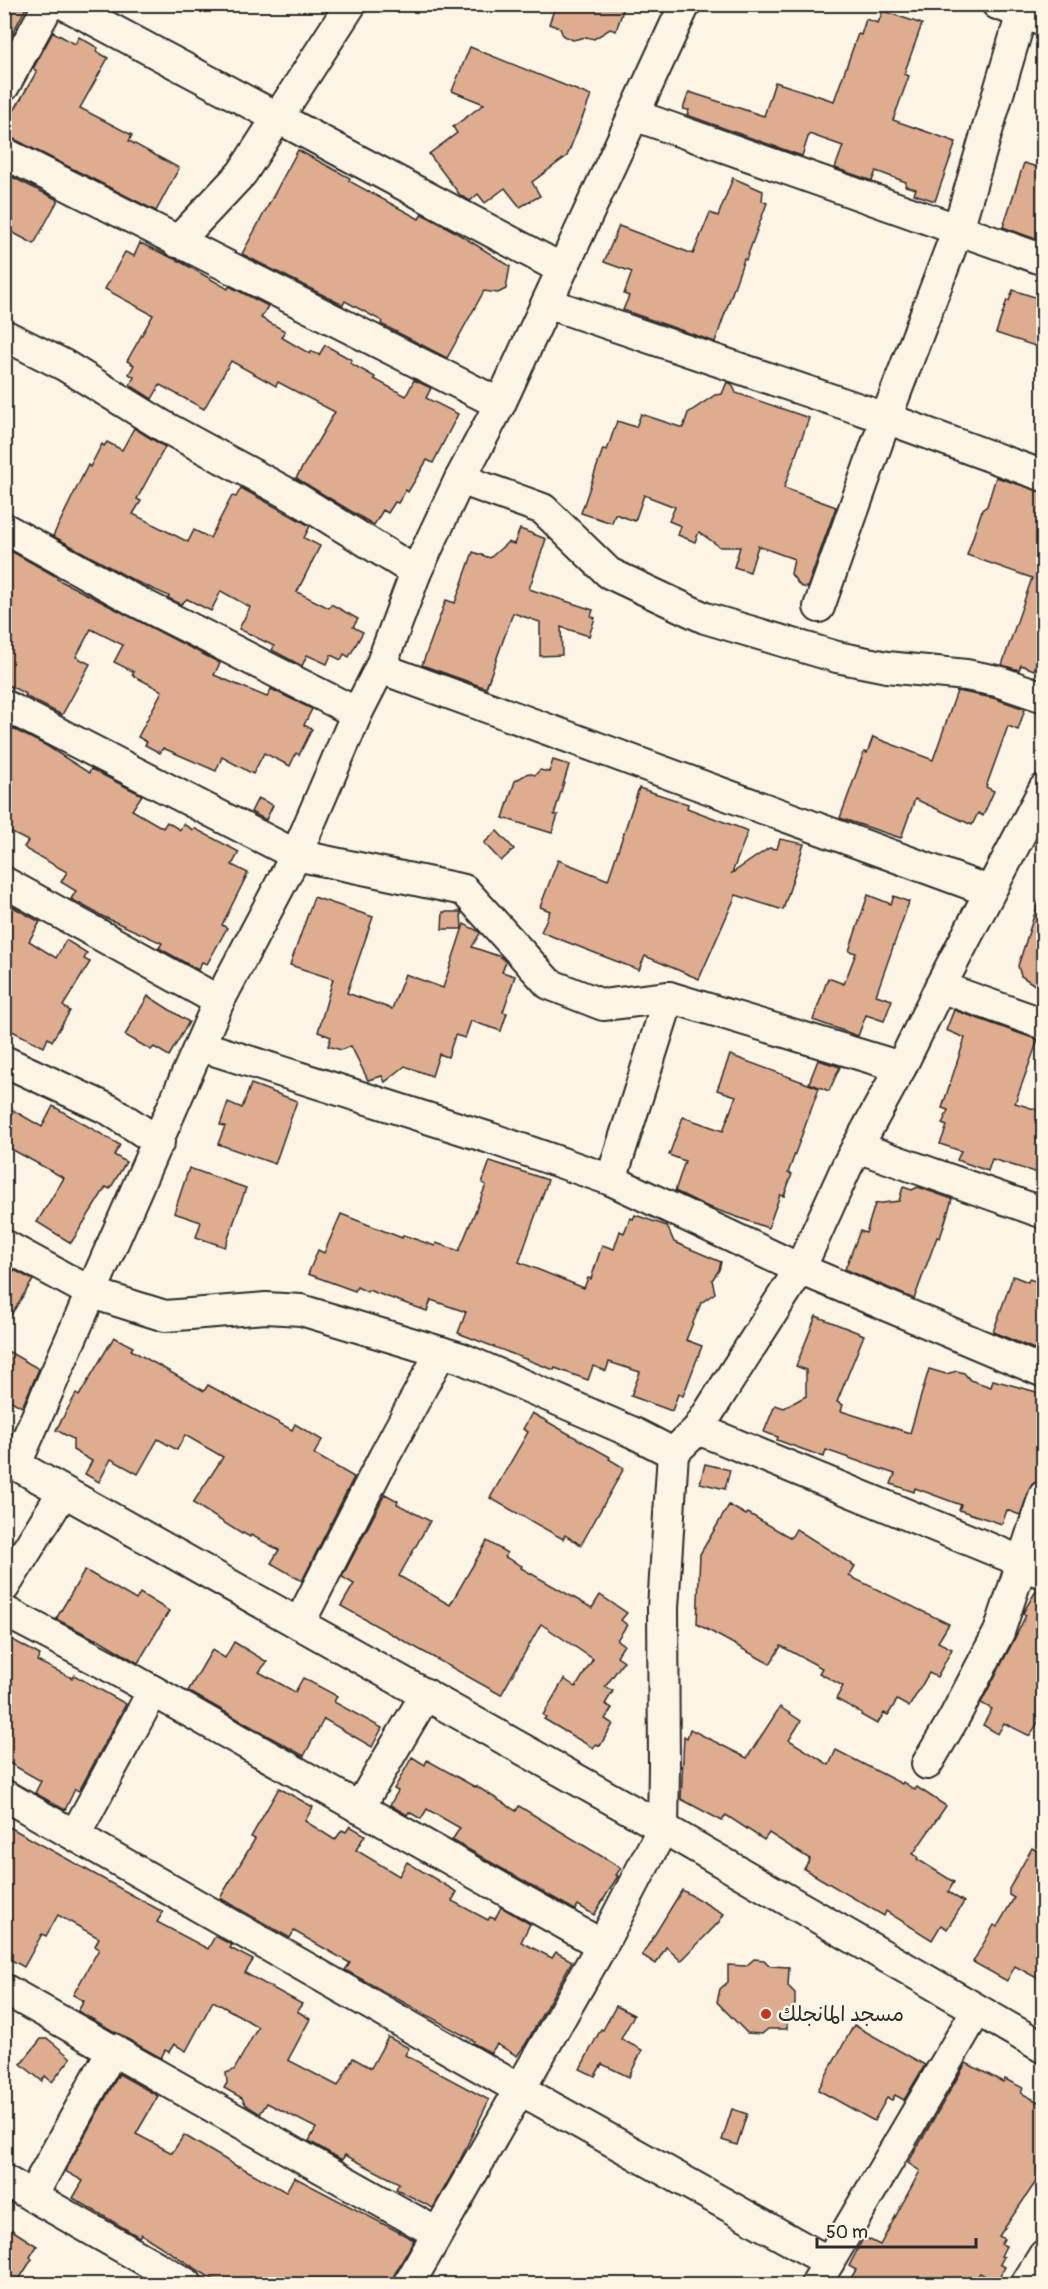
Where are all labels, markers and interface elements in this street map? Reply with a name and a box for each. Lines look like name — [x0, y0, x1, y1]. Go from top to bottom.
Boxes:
place label: مسجد المانجلك — [778, 2001, 904, 2028]
marker: مسجد المانجلك — [759, 2007, 773, 2021]
scale bar — [817, 2211, 976, 2249]
text: 50 m — [826, 2221, 868, 2244]

